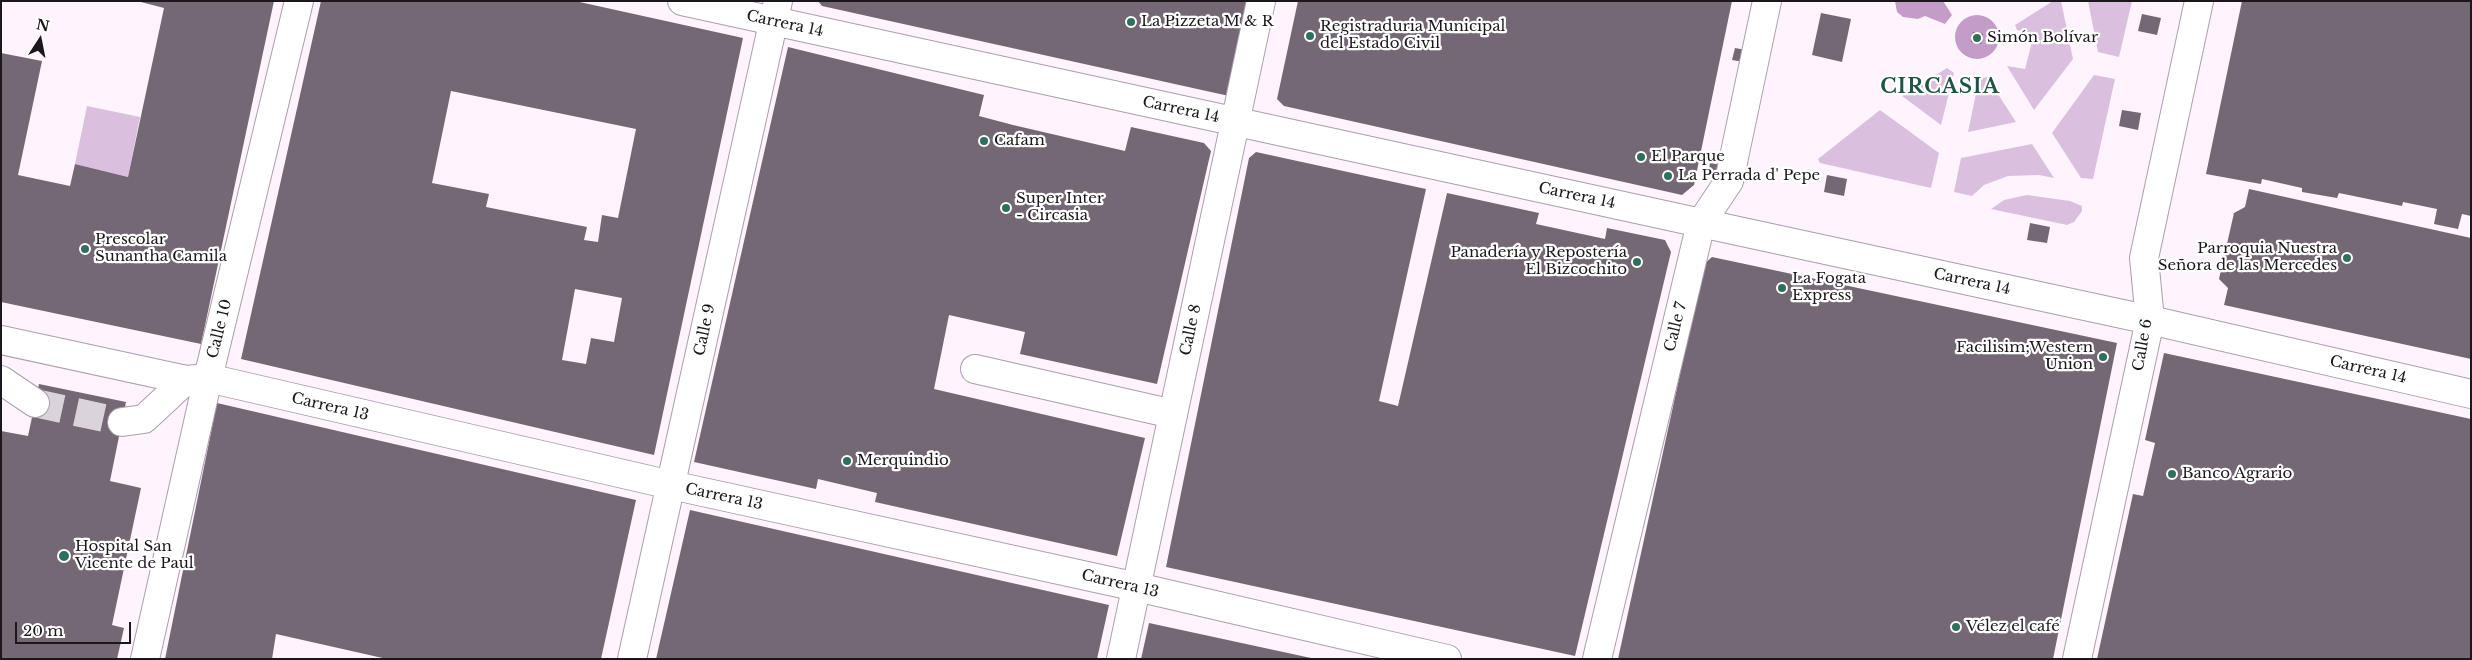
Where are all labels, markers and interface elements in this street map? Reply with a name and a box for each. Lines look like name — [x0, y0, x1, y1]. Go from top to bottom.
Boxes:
street label: Carrera 14 — [745, 7, 825, 41]
place label: La Pizzeta M & R — [1141, 13, 1273, 31]
north arrow — [15, 15, 65, 65]
text: N — [35, 15, 51, 35]
marker: La Pizzeta M & R — [1125, 16, 1137, 28]
place label: Registraduria Municipal del Estado Civil — [1320, 18, 1505, 53]
place label: Simón Bolívar — [1987, 29, 2098, 47]
marker: Registraduria Municipal del Estado Civil — [1304, 30, 1316, 42]
marker: Simón Bolívar — [1971, 32, 1983, 44]
district label: CIRCASIA — [1879, 75, 2001, 99]
street label: Carrera 14 — [1141, 93, 1221, 127]
place label: Cafam — [994, 132, 1045, 150]
marker: Cafam — [978, 135, 990, 147]
place label: El Parque — [1651, 148, 1725, 166]
marker: El Parque — [1635, 151, 1647, 163]
place label: La Perrada d' Pepe — [1678, 167, 1820, 185]
marker: La Perrada d' Pepe — [1662, 170, 1674, 182]
street label: Carrera 14 — [1537, 179, 1617, 213]
place label: Super Inter - Circasia — [1016, 190, 1104, 225]
marker: Super Inter - Circasia — [1000, 202, 1012, 214]
place label: Prescolar Sunantha Camila — [95, 231, 227, 266]
place label: Parroquia Nuestra Señora de las Mercedes — [2158, 240, 2337, 275]
marker: Prescolar Sunantha Camila — [79, 243, 91, 255]
place label: Panadería y Repostería El Bizcochito — [1450, 244, 1627, 279]
marker: Parroquia Nuestra Señora de las Mercedes — [2341, 252, 2353, 264]
marker: Panadería y Repostería El Bizcochito — [1631, 256, 1643, 268]
street label: Carrera 14 — [1932, 265, 2012, 299]
place label: La Fogata Express — [1792, 270, 1866, 305]
marker: La Fogata Express — [1776, 282, 1788, 294]
street label: Calle 10 — [204, 298, 236, 360]
street label: Calle 7 — [1661, 300, 1691, 354]
street label: Calle 9 — [691, 302, 719, 358]
street label: Calle 8 — [1177, 303, 1205, 357]
street label: Calle 6 — [2130, 318, 2156, 372]
place label: Facilisim;Western Union — [1956, 339, 2093, 374]
marker: Facilisim;Western Union — [2097, 351, 2109, 363]
street label: Carrera 14 — [2328, 352, 2408, 388]
street label: Carrera 13 — [290, 389, 370, 425]
place label: Merquindio — [857, 452, 949, 470]
marker: Merquindio — [841, 455, 853, 467]
place label: Banco Agrario — [2182, 465, 2292, 483]
marker: Banco Agrario — [2166, 468, 2178, 480]
street label: Carrera 13 — [684, 480, 764, 514]
place label: Hospital San Vicente de Paul — [75, 538, 194, 573]
marker: Hospital San Vicente de Paul — [57, 549, 71, 563]
street label: Carrera 13 — [1080, 566, 1160, 602]
scale bar — [18, 612, 134, 644]
place label: Vélez el café — [1966, 618, 2060, 636]
text: 20 m — [23, 621, 63, 640]
marker: Vélez el café — [1950, 621, 1962, 633]

